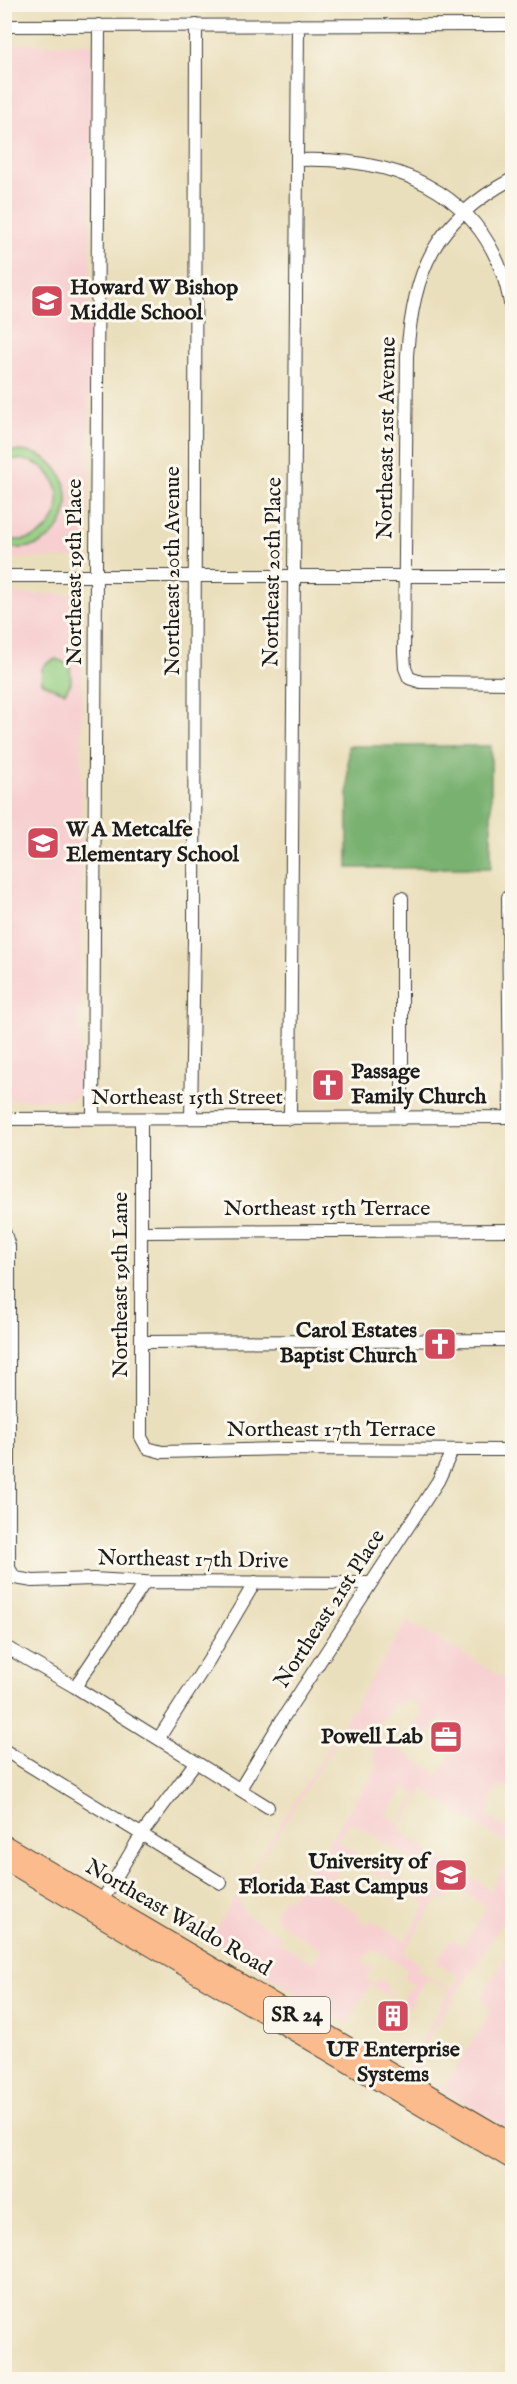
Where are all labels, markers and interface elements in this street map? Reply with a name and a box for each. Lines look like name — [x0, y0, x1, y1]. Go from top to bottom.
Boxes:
place label: Howard W Bishop Middle School — [70, 274, 238, 327]
school or university icon: Howard W Bishop Middle School — [29, 283, 65, 319]
street label: Northeast 21st Avenue — [371, 336, 403, 540]
street label: Northeast 20th Avenue — [159, 466, 187, 676]
street label: Northeast 20th Place — [257, 477, 289, 667]
street label: Northeast 19th Place — [61, 479, 89, 665]
place label: W A Metcalfe Elementary School — [65, 816, 240, 869]
school or university icon: W A Metcalfe Elementary School — [25, 825, 61, 861]
place label: Passage Family Church — [351, 1058, 487, 1111]
church icon: Passage Family Church — [310, 1067, 346, 1103]
street label: Northeast 15th Street — [91, 1084, 283, 1112]
street label: Northeast 19th Lane — [107, 1192, 135, 1378]
street label: Northeast 15th Terrace — [224, 1195, 430, 1223]
place label: Carol Estates Baptist Church — [280, 1317, 417, 1370]
church icon: Carol Estates Baptist Church — [422, 1326, 458, 1362]
street label: Northeast 17th Terrace — [226, 1416, 436, 1444]
street label: Northeast 21st Place — [268, 1524, 392, 1694]
street label: Northeast 17th Drive — [97, 1544, 289, 1576]
office icon: Powell Lab — [428, 1719, 464, 1755]
place label: Powell Lab — [321, 1723, 423, 1751]
place label: University of Florida East Campus — [238, 1848, 432, 1901]
street label: Northeast Waldo Road — [80, 1853, 276, 1983]
school or university icon: University of Florida East Campus — [433, 1857, 469, 1893]
road number: SR 24 — [264, 1997, 330, 2033]
building icon: UF Enterprise Systems — [375, 1998, 411, 2034]
place label: UF Enterprise Systems — [325, 2036, 460, 2089]

